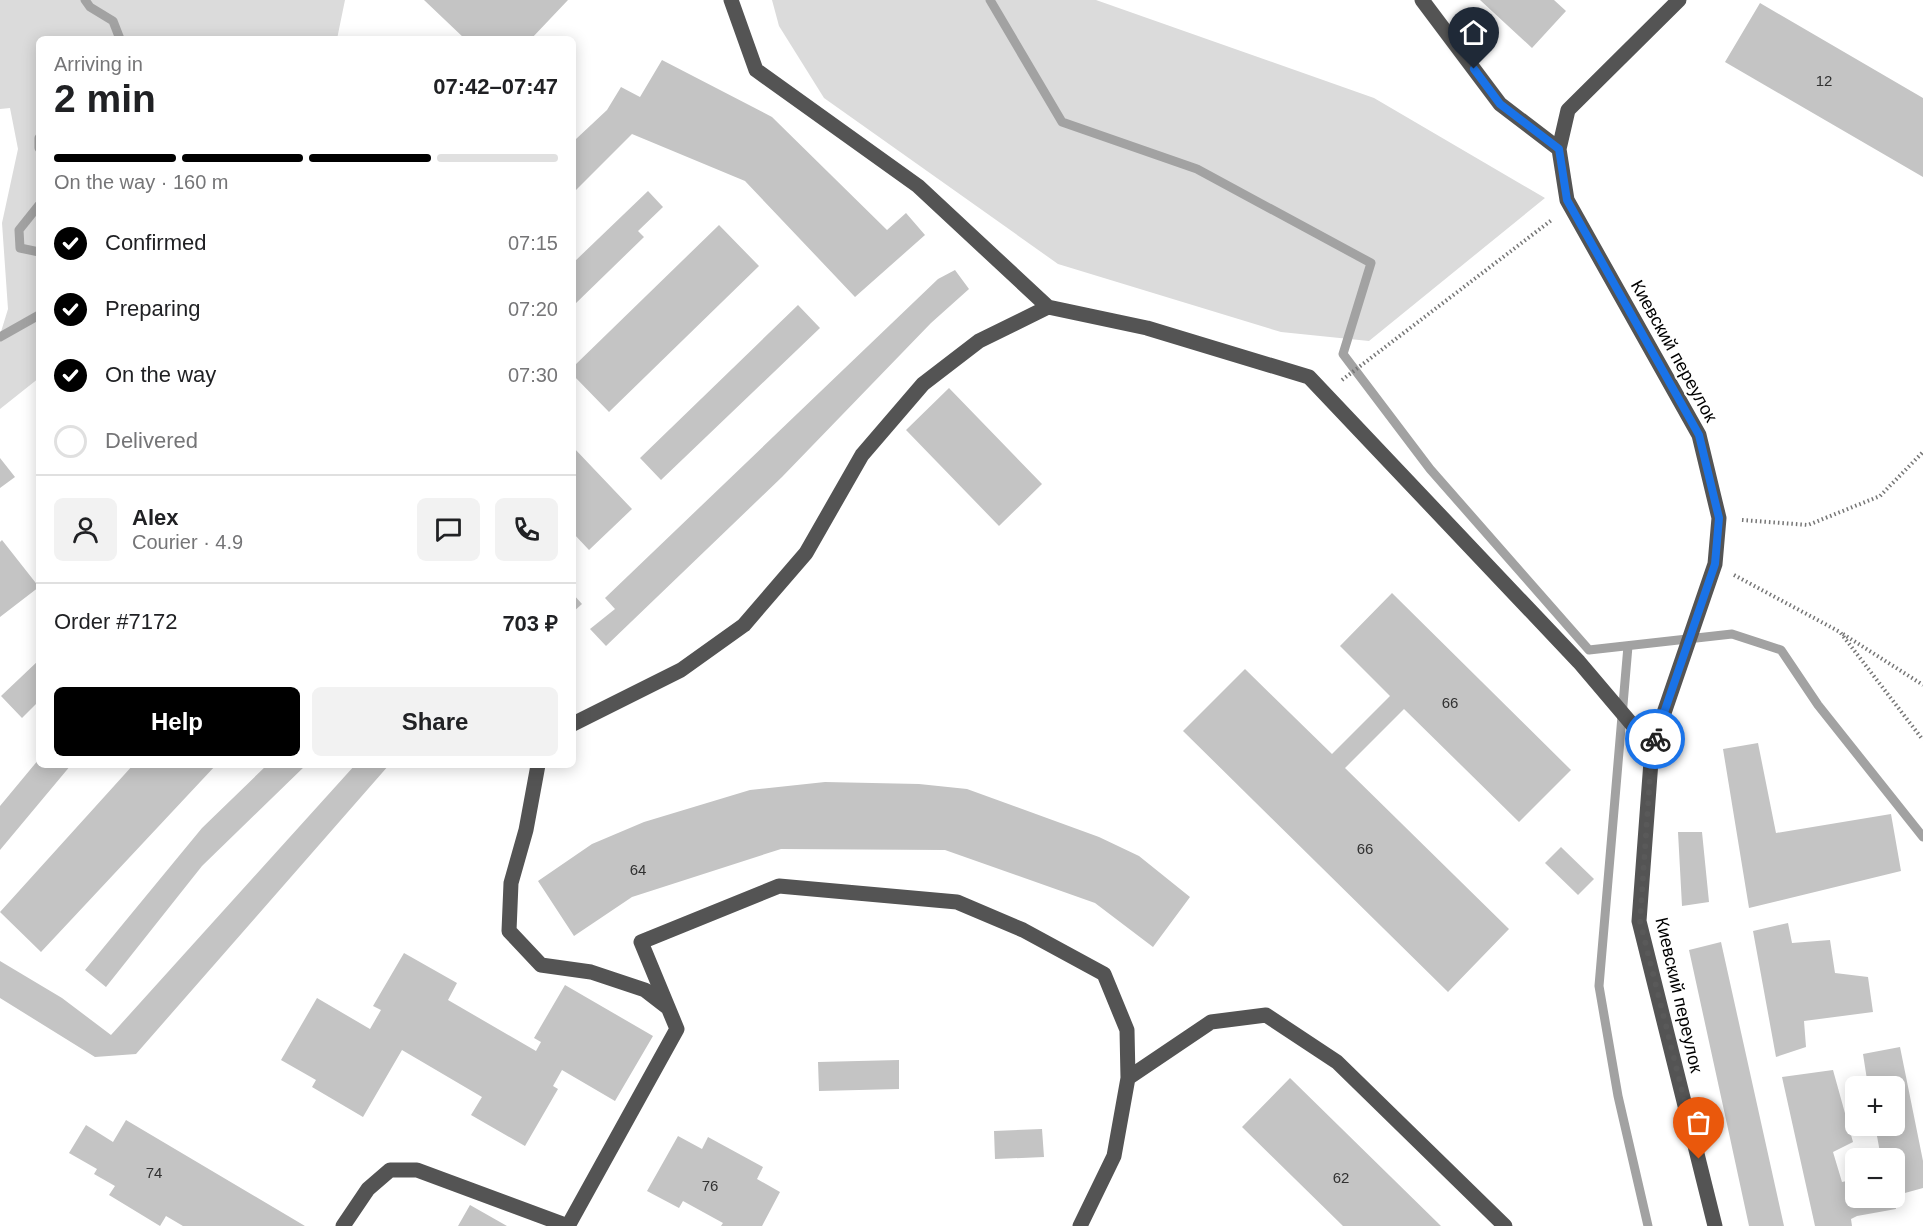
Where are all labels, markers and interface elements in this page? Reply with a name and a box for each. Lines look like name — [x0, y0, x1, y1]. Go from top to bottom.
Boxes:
pin — [1448, 7, 1499, 69]
icon: home — [1457, 16, 1490, 49]
text: Arriving in — [54, 53, 143, 75]
house number: 12 — [1816, 72, 1832, 89]
text: 07:42–07:47 — [433, 74, 558, 99]
text: 2 min — [54, 77, 156, 120]
text: On the way · 160 m — [54, 171, 229, 193]
icon: check — [54, 227, 87, 260]
text: Confirmed — [105, 230, 206, 255]
text: 07:15 — [508, 232, 558, 254]
street label: Киевский переулок — [1627, 277, 1721, 425]
icon: check — [54, 293, 87, 326]
text: Preparing — [105, 296, 200, 321]
text: 07:20 — [508, 298, 558, 320]
icon: check — [54, 359, 87, 392]
text: On the way — [105, 362, 216, 387]
text: 07:30 — [508, 364, 558, 386]
text: Delivered — [105, 428, 198, 453]
button: person — [54, 498, 117, 561]
button: chat — [417, 498, 480, 561]
button: phone — [495, 498, 558, 561]
text: Alex — [132, 505, 178, 530]
text: Courier · 4.9 — [132, 531, 243, 553]
text: Order #7172 — [54, 609, 178, 634]
text: 703 ₽ — [502, 611, 558, 636]
button: Help — [54, 687, 300, 756]
button: Share — [312, 687, 558, 756]
house number: 66 — [1442, 694, 1458, 711]
courier — [1625, 709, 1685, 769]
icon: bike — [1639, 723, 1672, 756]
house number: 66 — [1357, 840, 1373, 857]
house number: 64 — [630, 861, 646, 878]
street label: Киевский переулок — [1651, 915, 1707, 1075]
map controls — [1845, 1076, 1905, 1208]
button: + — [1845, 1076, 1905, 1136]
pin — [1673, 1097, 1724, 1159]
icon: bag — [1682, 1106, 1715, 1139]
button: − — [1845, 1148, 1905, 1208]
house number: 74 — [146, 1164, 162, 1181]
house number: 62 — [1333, 1169, 1349, 1186]
house number: 76 — [702, 1177, 718, 1194]

